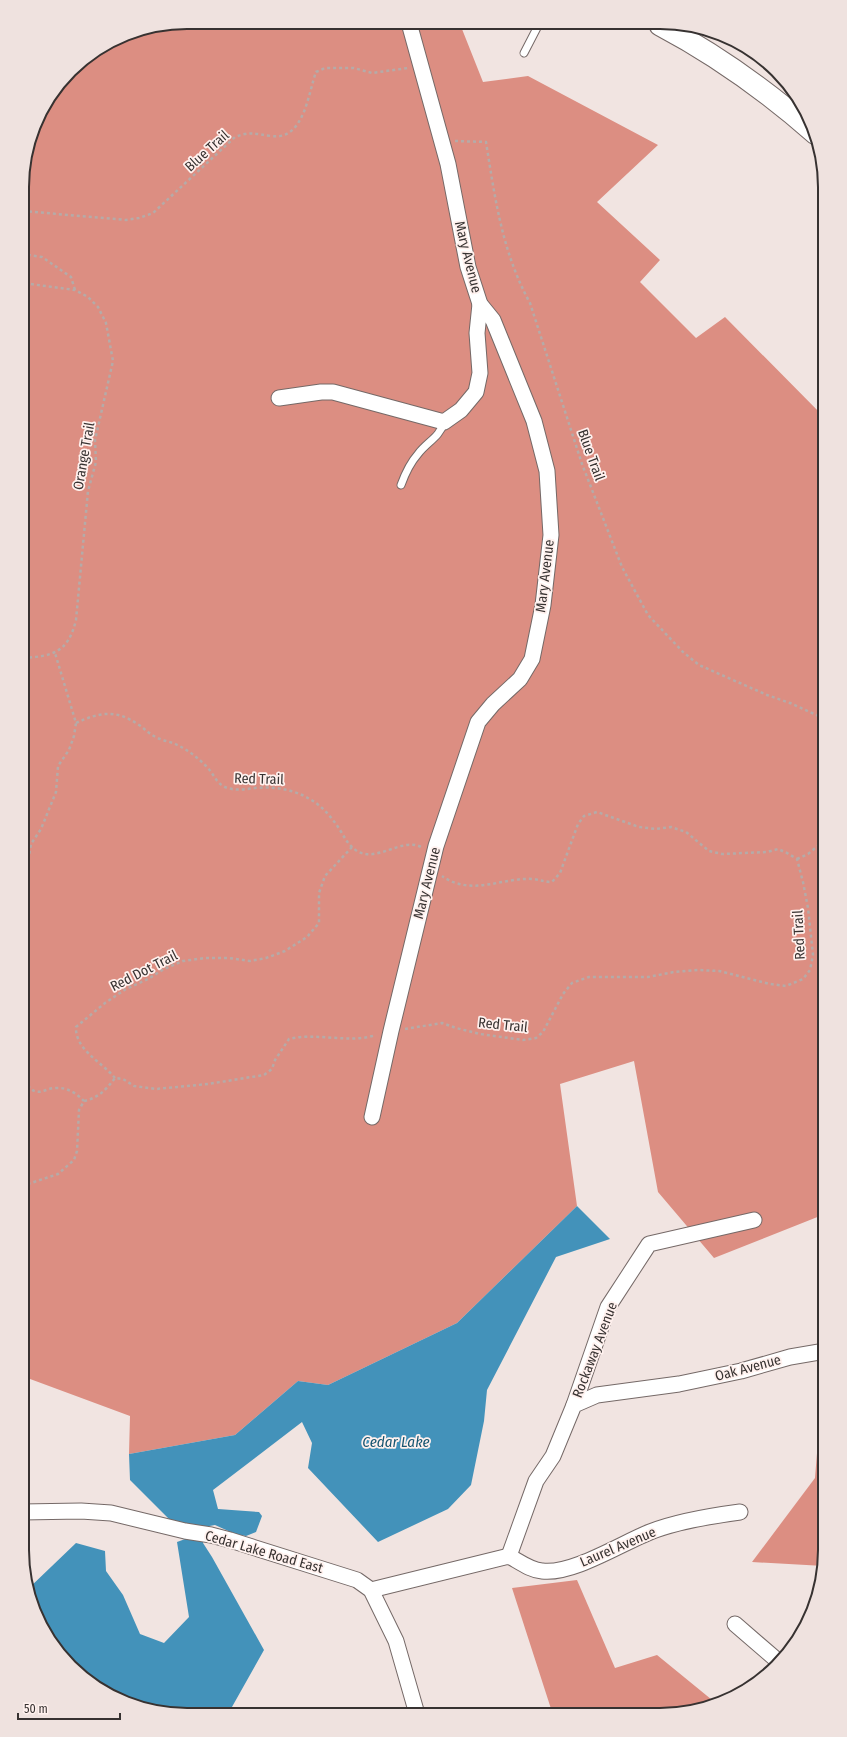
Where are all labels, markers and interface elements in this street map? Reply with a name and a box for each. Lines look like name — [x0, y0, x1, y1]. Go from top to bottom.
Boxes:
street label: Blue Trail — [181, 127, 233, 175]
street label: Mary Avenue — [451, 219, 485, 295]
street label: Orange Trail — [70, 420, 98, 491]
street label: Blue Trail — [574, 427, 608, 483]
street label: Mary Avenue — [532, 539, 558, 613]
street label: Red Trail — [234, 770, 284, 788]
street label: Mary Avenue — [410, 845, 444, 921]
street label: Red Trail — [789, 909, 809, 960]
street label: Red Dot Trail — [108, 947, 181, 995]
street label: Red Trail — [477, 1014, 529, 1036]
street label: Rockaway Avenue — [569, 1300, 621, 1400]
street label: Oak Avenue — [713, 1351, 783, 1385]
water label: Cedar Lake — [362, 1433, 430, 1451]
street label: Laurel Avenue — [578, 1523, 659, 1571]
street label: Cedar Lake Road East — [203, 1527, 325, 1577]
scale bar — [18, 1695, 120, 1721]
text: 50 m — [24, 1702, 48, 1716]

